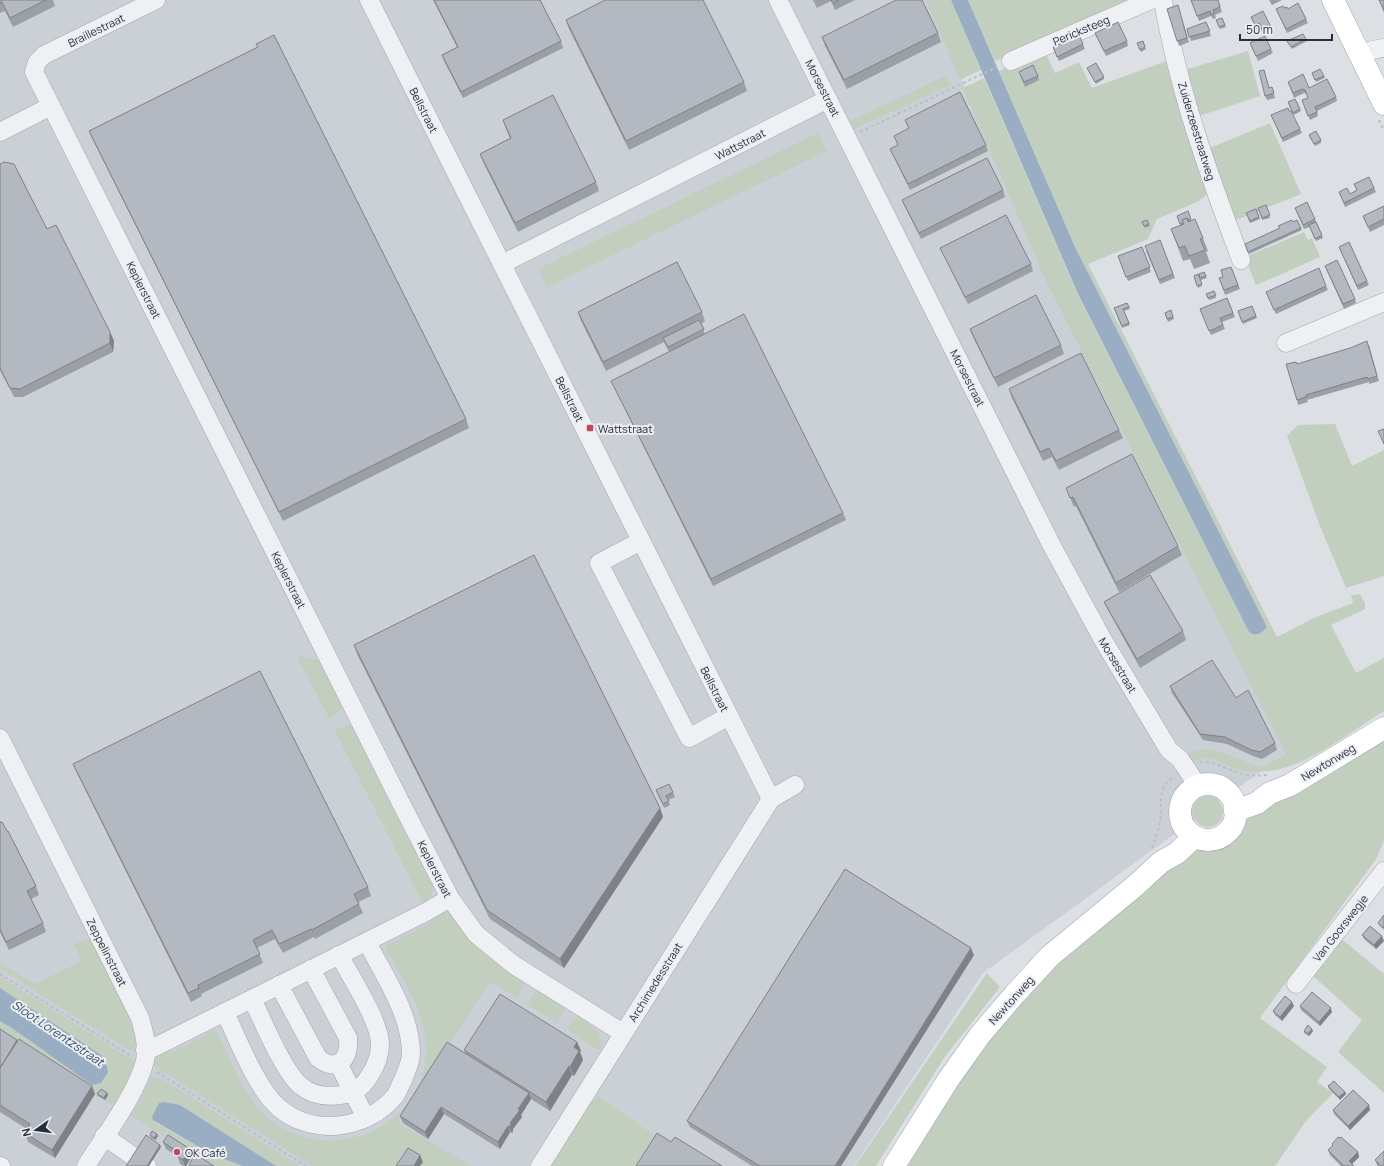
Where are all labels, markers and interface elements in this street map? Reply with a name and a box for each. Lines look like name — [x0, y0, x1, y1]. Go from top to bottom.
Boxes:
street label: Braillestraat — [65, 10, 127, 50]
street label: Pericksteeg — [1050, 11, 1112, 49]
scale bar — [1240, 16, 1332, 42]
text: 50 m — [1246, 21, 1273, 38]
street label: Morsestraat — [802, 57, 844, 119]
street label: Zuiderzeestraatweg — [1175, 80, 1219, 182]
street label: Bellstraat — [406, 85, 442, 135]
street label: Wattstraat — [712, 125, 768, 163]
street label: Keplerstraat — [123, 259, 165, 321]
street label: Morsestraat — [947, 347, 989, 409]
street label: Bellstraat — [552, 374, 588, 424]
place label: Wattstraat — [598, 421, 653, 436]
marker: Wattstraat — [585, 423, 595, 433]
street label: Keplerstraat — [268, 549, 310, 611]
street label: Morsestraat — [1096, 634, 1140, 696]
street label: Bellstraat — [697, 664, 733, 714]
street label: Newtonweg — [1298, 740, 1358, 784]
street label: Keplerstraat — [414, 838, 456, 900]
street label: Van Goorswegje — [1309, 891, 1371, 965]
street label: Zeppelinstraat — [83, 915, 131, 989]
street label: Archimedesstraat — [625, 939, 685, 1025]
street label: Newtonweg — [985, 972, 1037, 1028]
water label: Sloot Lorentzstraat — [9, 996, 108, 1071]
north arrow — [16, 1110, 56, 1150]
text: N — [18, 1127, 34, 1138]
place label: OK Café — [185, 1145, 226, 1160]
marker: OK Café — [172, 1147, 182, 1157]

